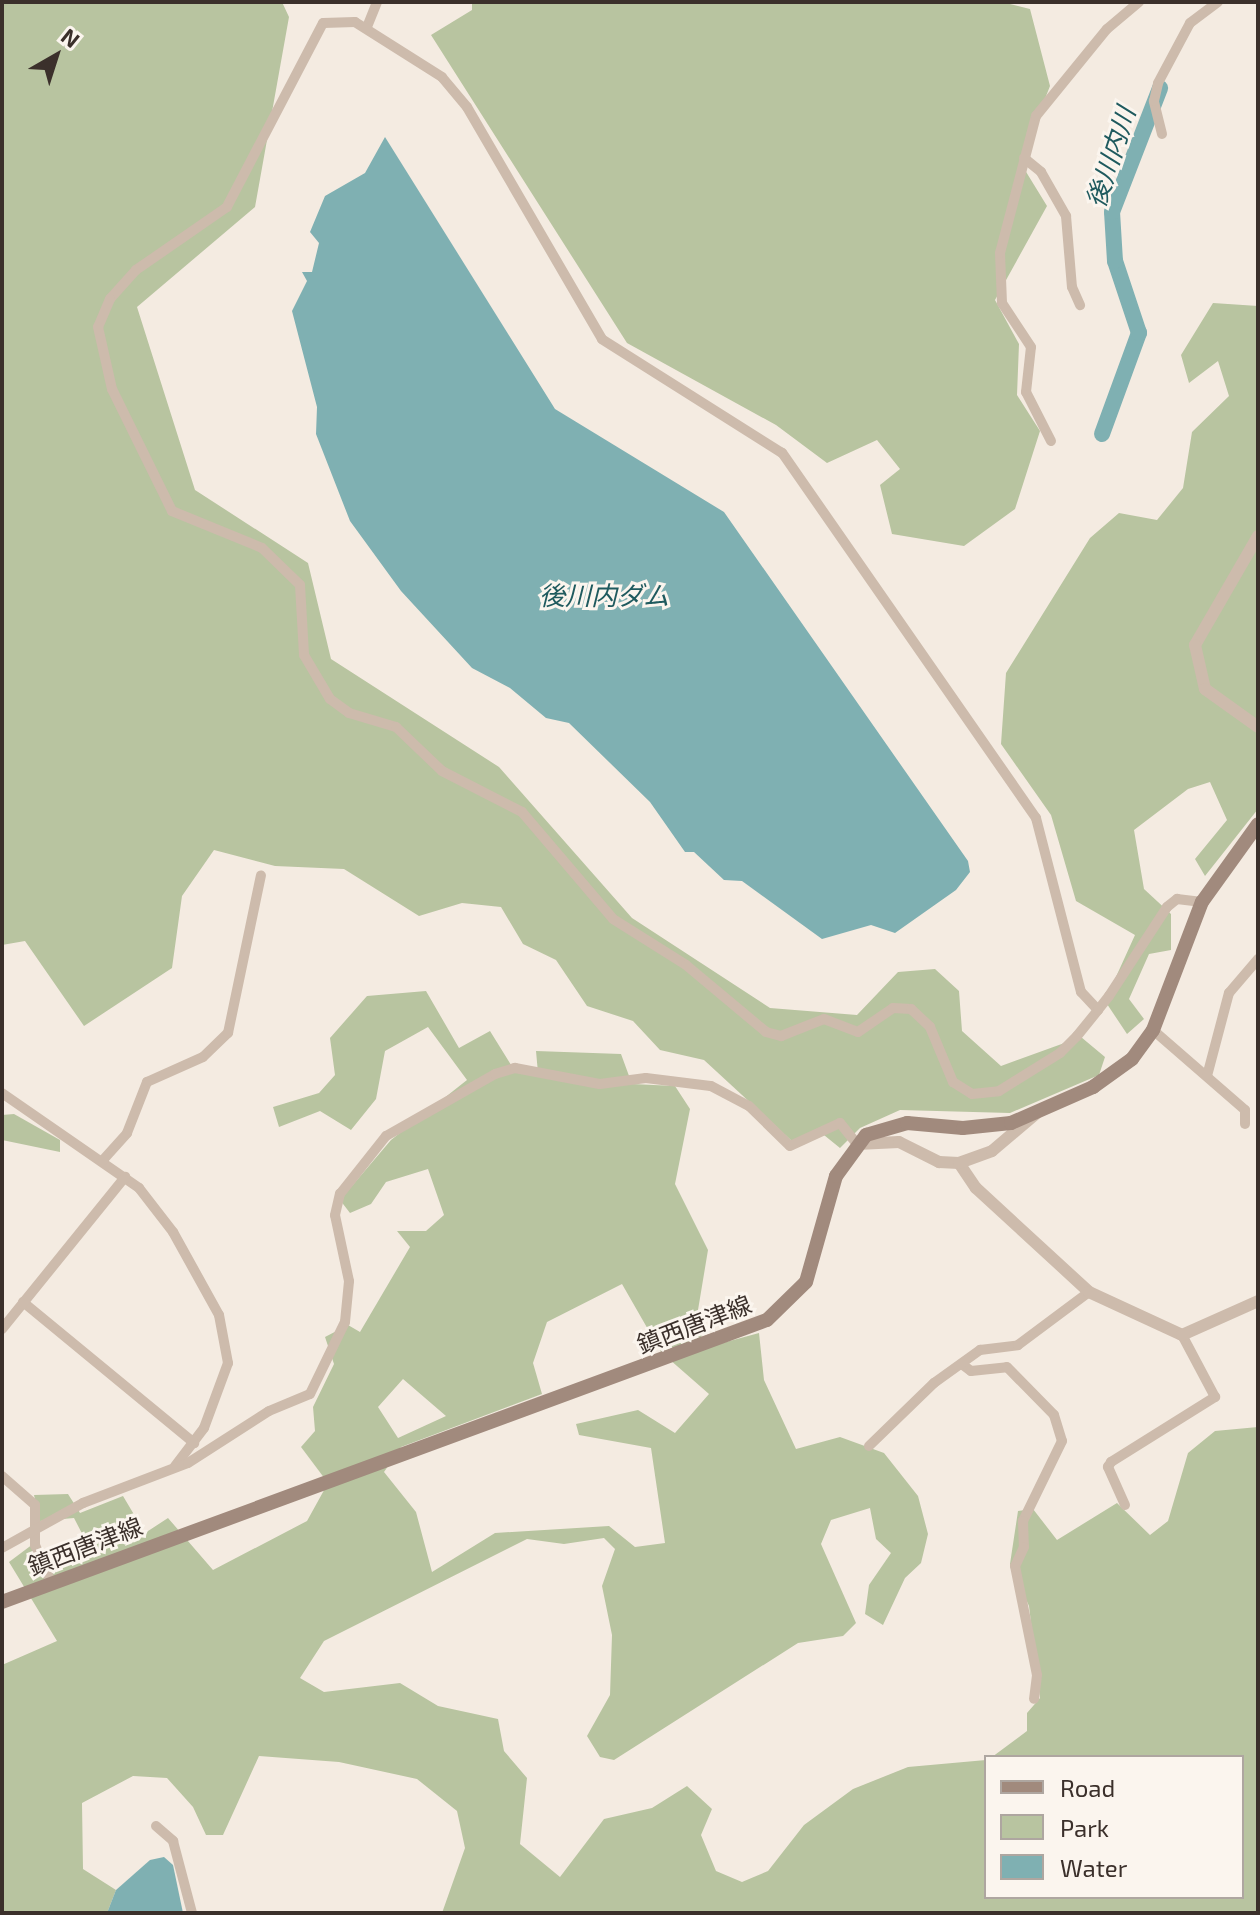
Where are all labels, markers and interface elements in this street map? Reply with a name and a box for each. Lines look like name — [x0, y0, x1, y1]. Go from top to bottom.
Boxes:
north arrow — [16, 16, 96, 96]
text: N — [57, 22, 85, 52]
water label: 後川内川 — [1079, 103, 1141, 211]
water label: 後川内ダム — [539, 579, 669, 611]
street label: 鎮西唐津線 — [633, 1289, 755, 1359]
street label: 鎮西唐津線 — [24, 1511, 146, 1581]
legend — [984, 1755, 1244, 1899]
text: Road — [1060, 1773, 1115, 1802]
text: Park — [1060, 1813, 1109, 1842]
text: Water — [1060, 1853, 1127, 1882]

